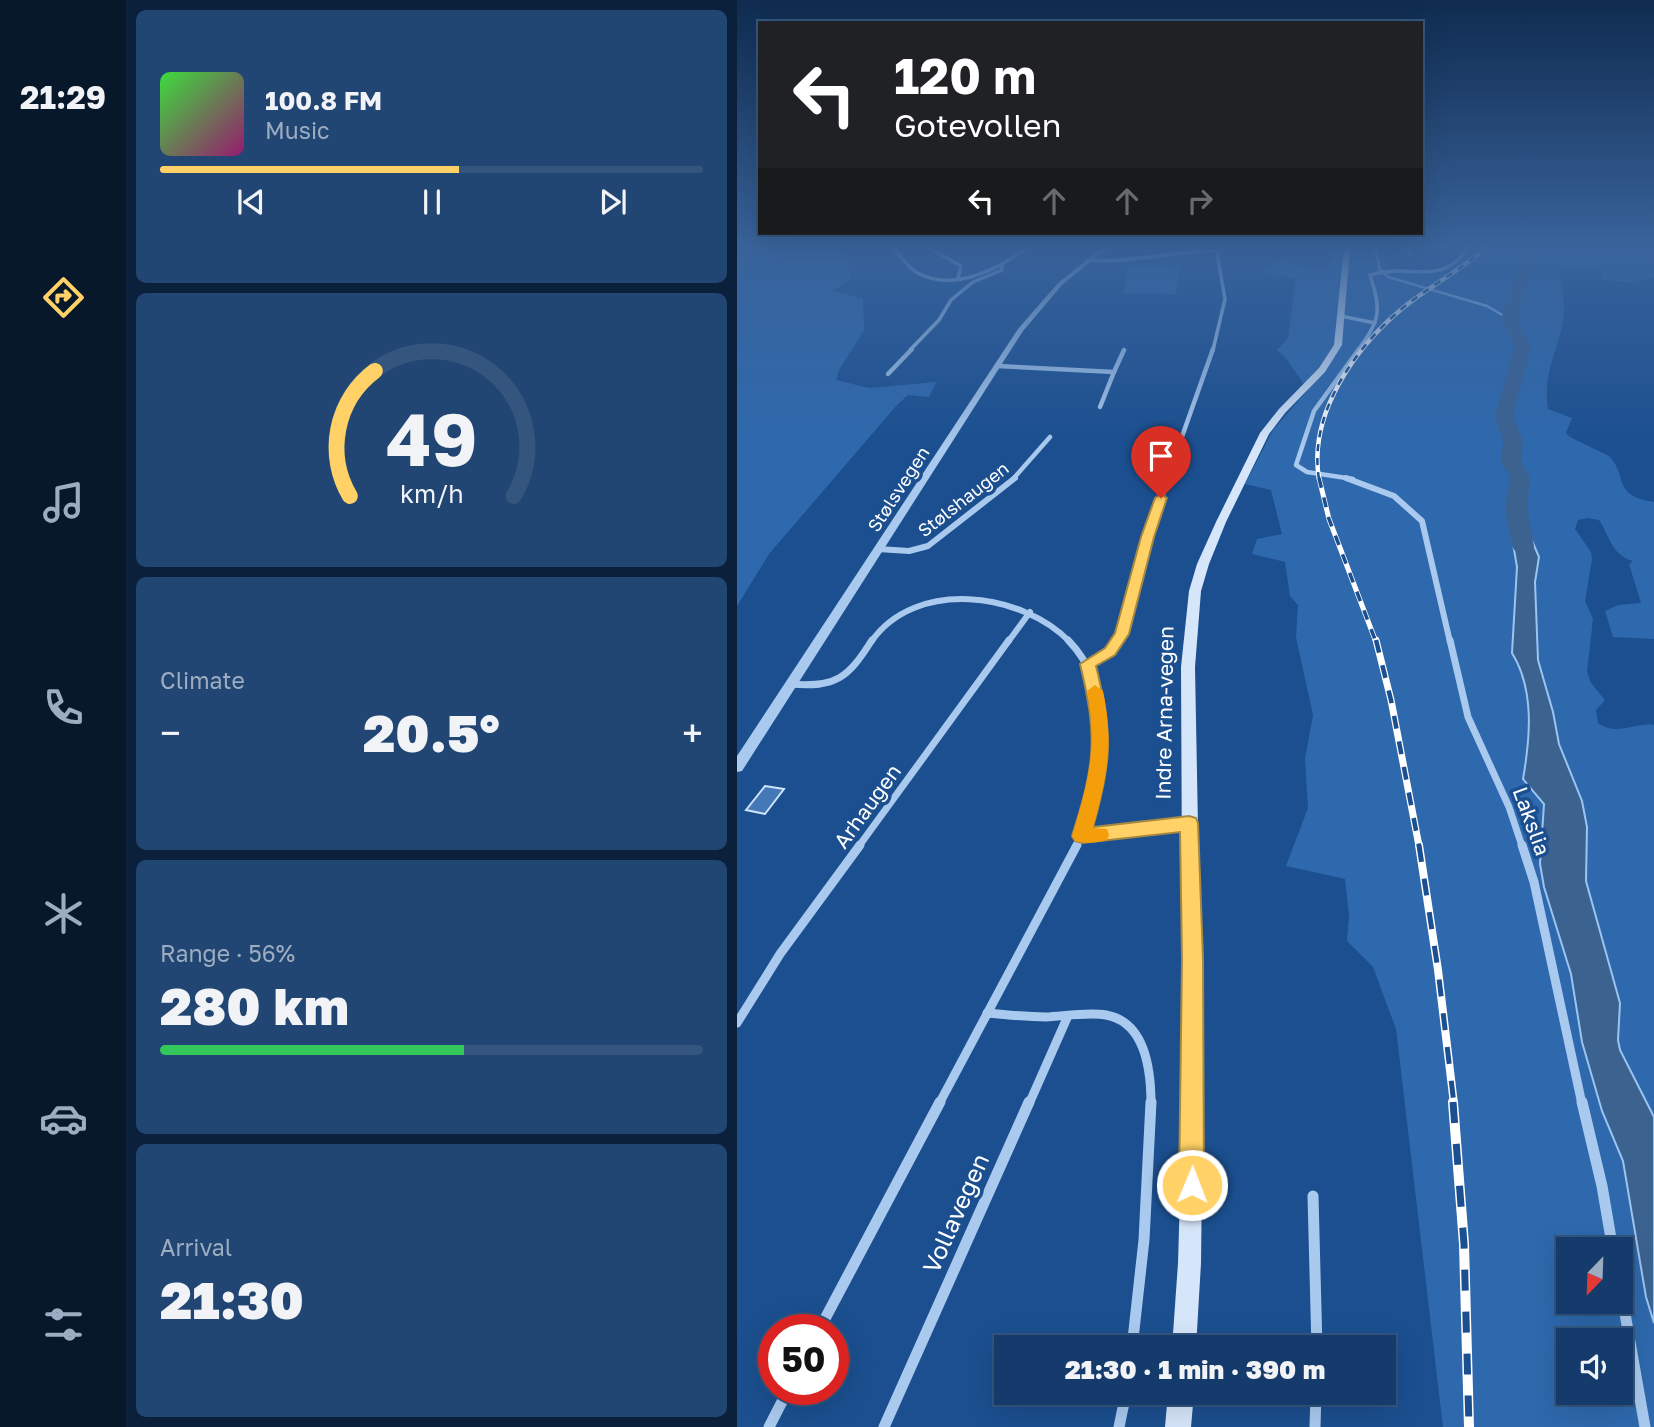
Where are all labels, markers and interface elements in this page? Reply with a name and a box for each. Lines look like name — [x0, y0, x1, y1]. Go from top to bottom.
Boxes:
text: 120 m — [894, 46, 1036, 105]
icon: left — [779, 49, 870, 140]
text: 21:29 — [20, 78, 106, 116]
text: 100.8 FM — [265, 85, 382, 116]
text: Gotevollen — [894, 106, 1061, 144]
text: Music — [265, 116, 330, 144]
icon: left — [962, 182, 1000, 220]
icon: ahead — [1035, 182, 1073, 220]
icon: ahead — [1108, 182, 1146, 220]
icon: right — [1181, 182, 1219, 220]
icon: previous — [232, 183, 270, 221]
icon: pause — [413, 183, 451, 221]
icon: next — [594, 183, 632, 221]
icon: directions — [39, 273, 88, 322]
text: 49 — [386, 396, 477, 483]
pin — [1131, 426, 1191, 498]
icon: arrive — [1142, 437, 1180, 475]
street label: Stølsvegen — [862, 442, 934, 536]
street label: Stølshaugen — [913, 457, 1013, 541]
icon: music — [39, 478, 88, 527]
text: km/h — [400, 478, 463, 509]
street label: Indre Arna-vegen — [1149, 626, 1179, 800]
text: Climate — [160, 666, 245, 694]
icon: phone — [39, 683, 88, 732]
text: 20.5° — [363, 701, 500, 763]
text: − — [160, 710, 181, 755]
text: + — [682, 710, 703, 755]
street label: Arhaugen — [828, 759, 906, 853]
street label: Lakslia — [1508, 783, 1556, 859]
icon: climate — [39, 889, 88, 938]
text: Range · 56% — [160, 939, 295, 967]
text: 280 km — [160, 974, 349, 1036]
icon: car — [39, 1094, 88, 1143]
position arrow — [1155, 1148, 1229, 1222]
street label: Vollavegen — [916, 1149, 994, 1277]
text: Arrival — [160, 1233, 232, 1261]
north arrow — [1556, 1237, 1633, 1314]
map controls — [1556, 1237, 1633, 1405]
text: 21:30 — [160, 1268, 304, 1330]
icon: filters — [39, 1300, 88, 1349]
speed limit sign: 50 — [758, 1314, 849, 1405]
button: sound — [1556, 1328, 1633, 1405]
text: 21:30 · 1 min · 390 m — [1065, 1354, 1325, 1385]

